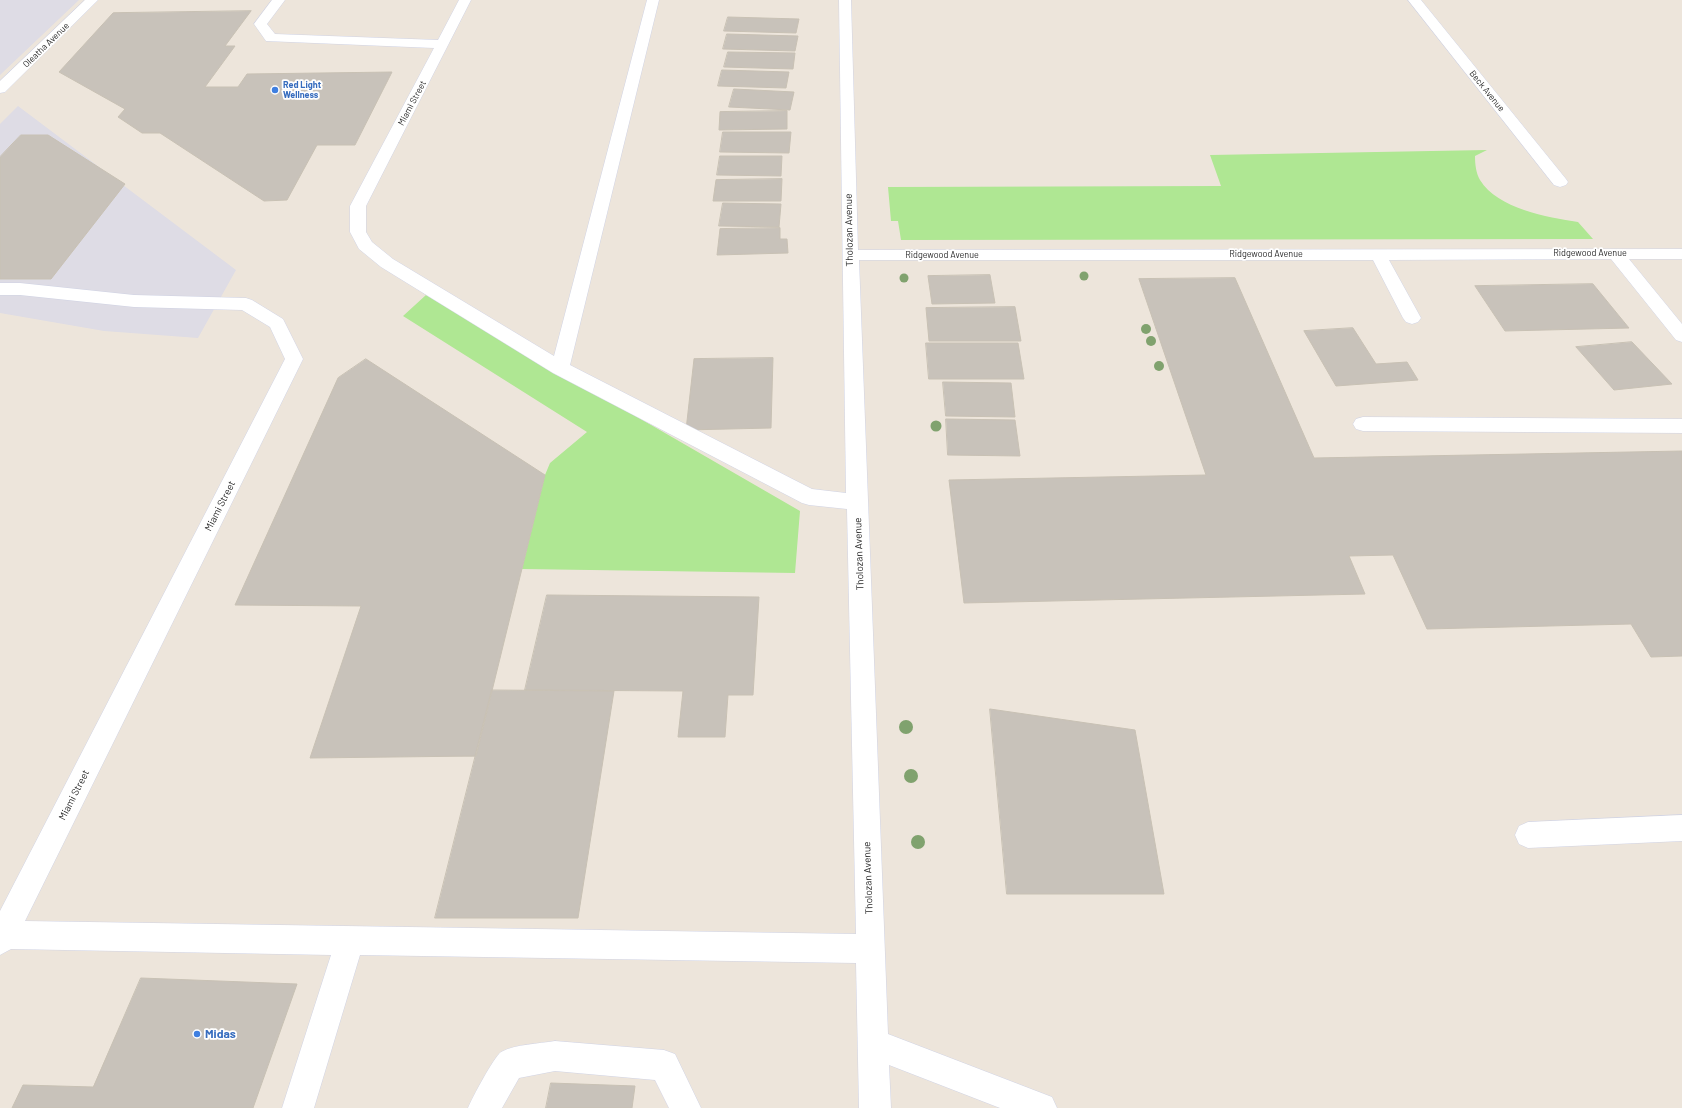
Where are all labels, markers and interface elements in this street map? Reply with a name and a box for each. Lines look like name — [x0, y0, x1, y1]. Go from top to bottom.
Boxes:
street label: Oleatha Avenue — [21, 20, 71, 70]
street label: Beck Avenue — [1467, 68, 1507, 114]
street label: Miami Street — [396, 79, 428, 127]
place label: Red Light Wellness — [283, 80, 321, 101]
marker: Red Light Wellness — [270, 85, 280, 95]
street label: Tholozan Avenue — [842, 193, 856, 267]
street label: Ridgewood Avenue — [1553, 248, 1627, 258]
street label: Ridgewood Avenue — [1229, 249, 1303, 259]
street label: Ridgewood Avenue — [905, 250, 979, 260]
street label: Miami Street — [202, 479, 238, 533]
street label: Tholozan Avenue — [852, 517, 866, 591]
street label: Miami Street — [56, 768, 92, 822]
street label: Tholozan Avenue — [861, 841, 875, 915]
place label: Midas — [205, 1027, 236, 1041]
marker: Midas — [192, 1029, 202, 1039]

